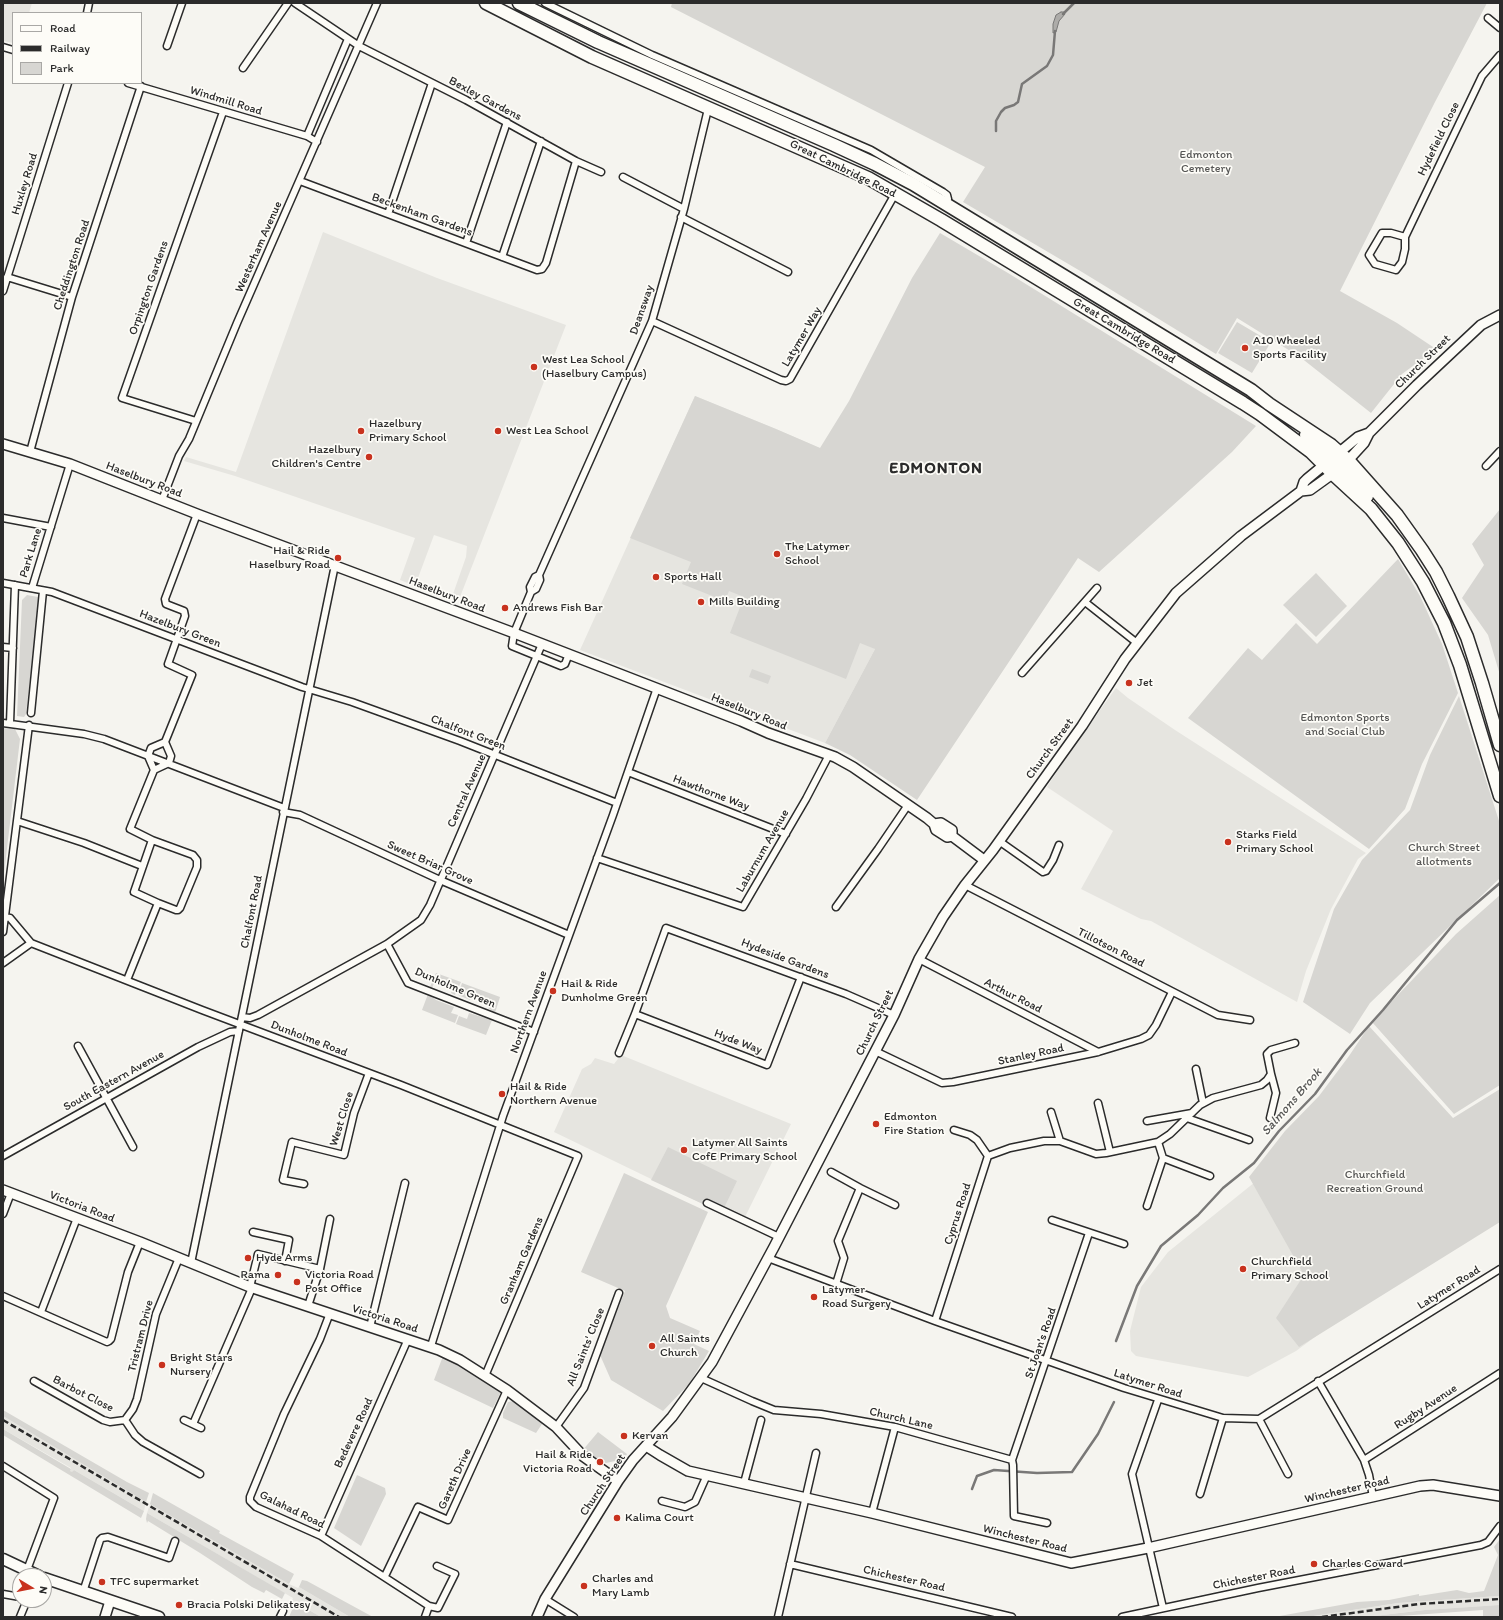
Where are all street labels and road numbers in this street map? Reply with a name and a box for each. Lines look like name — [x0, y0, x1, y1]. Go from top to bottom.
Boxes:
street label: Bexley Gardens — [446, 74, 524, 124]
street label: Windmill Road — [188, 83, 264, 119]
street label: Hydefield Close — [1415, 100, 1463, 178]
street label: Great Cambridge Road — [787, 137, 899, 201]
street label: Huxley Road — [9, 151, 41, 217]
street label: Beckenham Gardens — [370, 190, 474, 240]
street label: Westerham Avenue — [232, 199, 286, 295]
street label: Cheddington Road — [51, 218, 93, 312]
street label: Orpington Gardens — [126, 239, 172, 337]
street label: Deansway — [627, 283, 657, 337]
street label: Great Cambridge Road — [1070, 295, 1178, 367]
street label: Latymer Way — [779, 304, 825, 370]
street label: Church Street — [1392, 332, 1454, 392]
street label: Haselbury Road — [104, 459, 184, 501]
street label: Park Lane — [17, 526, 45, 580]
street label: Haselbury Road — [407, 574, 487, 616]
street label: Hazelbury Green — [137, 607, 223, 651]
street label: Haselbury Road — [709, 690, 789, 734]
street label: Chalfont Green — [428, 712, 508, 754]
street label: Church Street — [1023, 716, 1077, 782]
street label: Central Avenue — [444, 752, 490, 830]
street label: Hawthorne Way — [671, 772, 751, 814]
street label: Laburnum Avenue — [733, 807, 793, 895]
street label: Sweet Briar Grove — [385, 838, 475, 888]
street label: Chalfont Road — [238, 874, 266, 950]
street label: Tillotson Road — [1075, 925, 1147, 971]
street label: Hydeside Gardens — [739, 936, 831, 982]
street label: Dunholme Green — [412, 964, 498, 1012]
street label: Northern Avenue — [507, 969, 551, 1055]
street label: Arthur Road — [982, 975, 1044, 1017]
street label: Church Street — [853, 988, 897, 1058]
street label: Dunholme Road — [268, 1018, 350, 1060]
street label: Hyde Way — [712, 1026, 764, 1058]
street label: Stanley Road — [997, 1041, 1065, 1069]
street label: South Eastern Avenue — [61, 1047, 167, 1115]
street label: West Close — [327, 1090, 357, 1148]
street label: Cyprus Road — [941, 1181, 975, 1247]
street label: Victoria Road — [47, 1188, 117, 1226]
street label: Granham Gardens — [497, 1215, 547, 1307]
street label: Latymer Road — [1415, 1263, 1483, 1313]
street label: Tristram Drive — [125, 1299, 157, 1373]
street label: Victoria Road — [350, 1301, 420, 1337]
street label: St Joan's Road — [1022, 1305, 1060, 1381]
street label: All Saints' Close — [564, 1306, 608, 1388]
street label: Latymer Road — [1112, 1366, 1184, 1402]
street label: Barbot Close — [50, 1372, 116, 1416]
street label: Rugby Avenue — [1392, 1381, 1460, 1433]
street label: Bedevere Road — [331, 1395, 377, 1471]
street label: Church Lane — [868, 1405, 934, 1433]
street label: Gareth Drive — [435, 1446, 475, 1512]
street label: Church Street — [577, 1451, 629, 1519]
street label: Winchester Road — [1303, 1473, 1391, 1507]
street label: Galahad Road — [257, 1488, 327, 1532]
street label: Winchester Road — [981, 1522, 1069, 1556]
street label: Chichester Road — [862, 1563, 946, 1595]
street label: Chichester Road — [1212, 1563, 1296, 1593]

